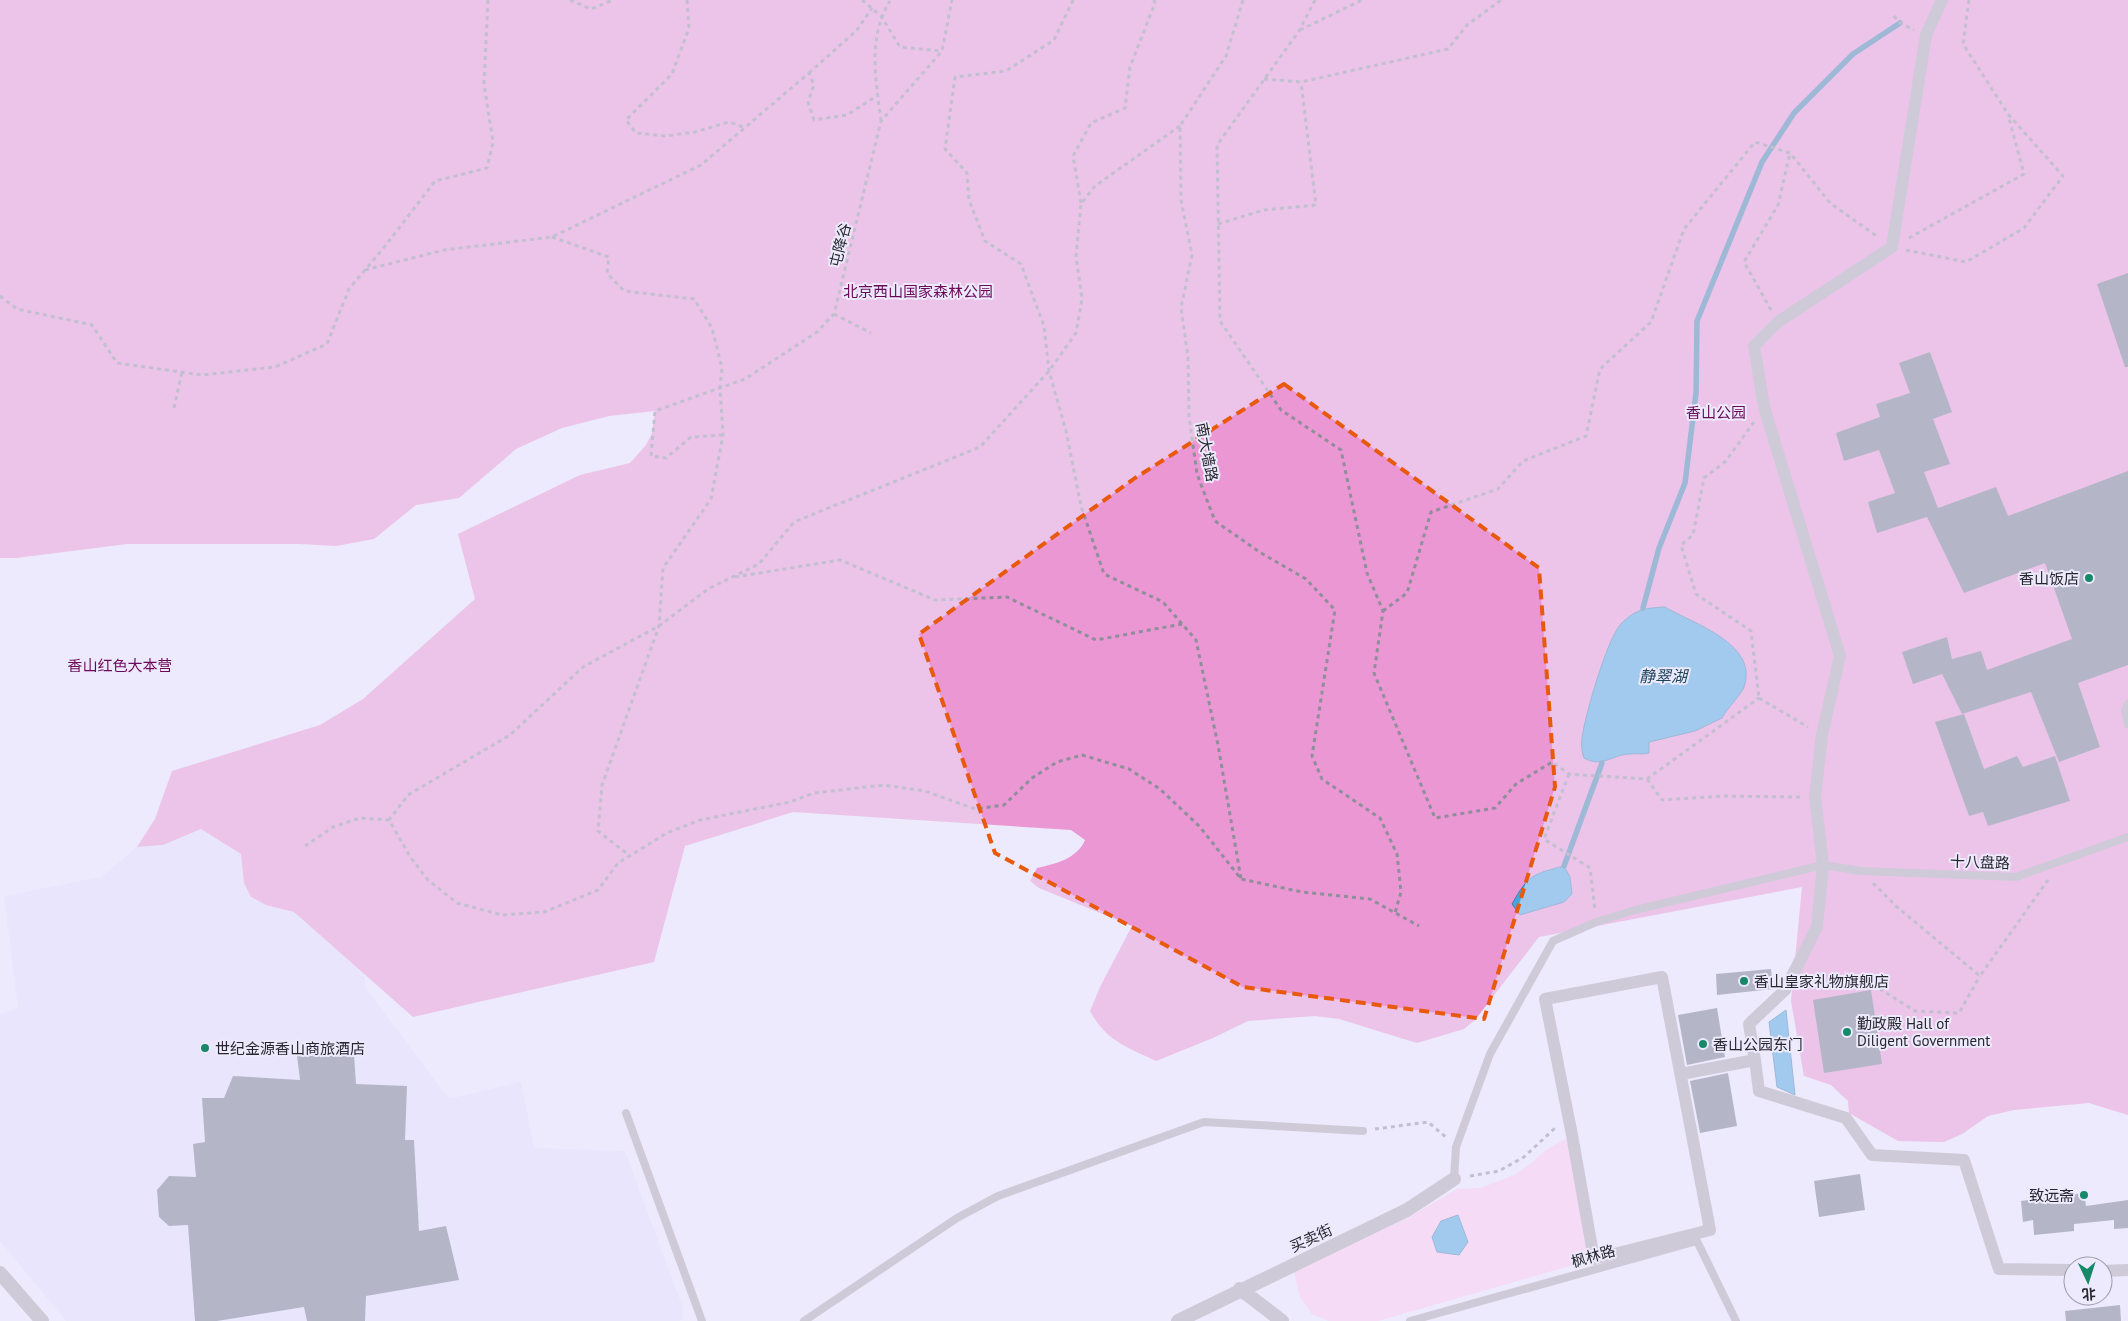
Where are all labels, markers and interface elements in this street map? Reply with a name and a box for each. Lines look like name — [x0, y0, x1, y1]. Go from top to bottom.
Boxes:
street label: 屯降谷 — [825, 221, 855, 269]
park label: 北京西山国家森林公园 — [843, 282, 993, 301]
park label: 香山公园 — [1686, 403, 1746, 422]
street label: 南大墙路 — [1192, 421, 1222, 483]
place label: 香山饭店 — [2019, 569, 2079, 588]
marker: 香山饭店 — [2083, 572, 2095, 584]
park label: 香山红色大本营 — [67, 656, 173, 675]
water label: 静翠湖 — [1639, 666, 1690, 686]
street label: 十八盘路 — [1950, 851, 2010, 873]
place label: 香山皇家礼物旗舰店 — [1754, 972, 1889, 991]
marker: 香山皇家礼物旗舰店 — [1738, 975, 1750, 987]
place label: 勤政殿 Hall of Diligent Government — [1857, 1014, 1990, 1050]
marker: 勤政殿 Hall of Diligent Government — [1841, 1026, 1853, 1038]
place label: 香山公园东门 — [1713, 1035, 1803, 1054]
marker: 香山公园东门 — [1697, 1038, 1709, 1050]
place label: 世纪金源香山商旅酒店 — [215, 1039, 365, 1058]
marker: 世纪金源香山商旅酒店 — [199, 1042, 211, 1054]
place label: 致远斋 — [2029, 1186, 2074, 1205]
marker: 致远斋 — [2078, 1189, 2090, 1201]
street label: 买卖街 — [1287, 1220, 1335, 1256]
street label: 枫林路 — [1569, 1241, 1617, 1271]
north arrow — [2063, 1256, 2113, 1306]
text: 北 — [2081, 1285, 2097, 1303]

